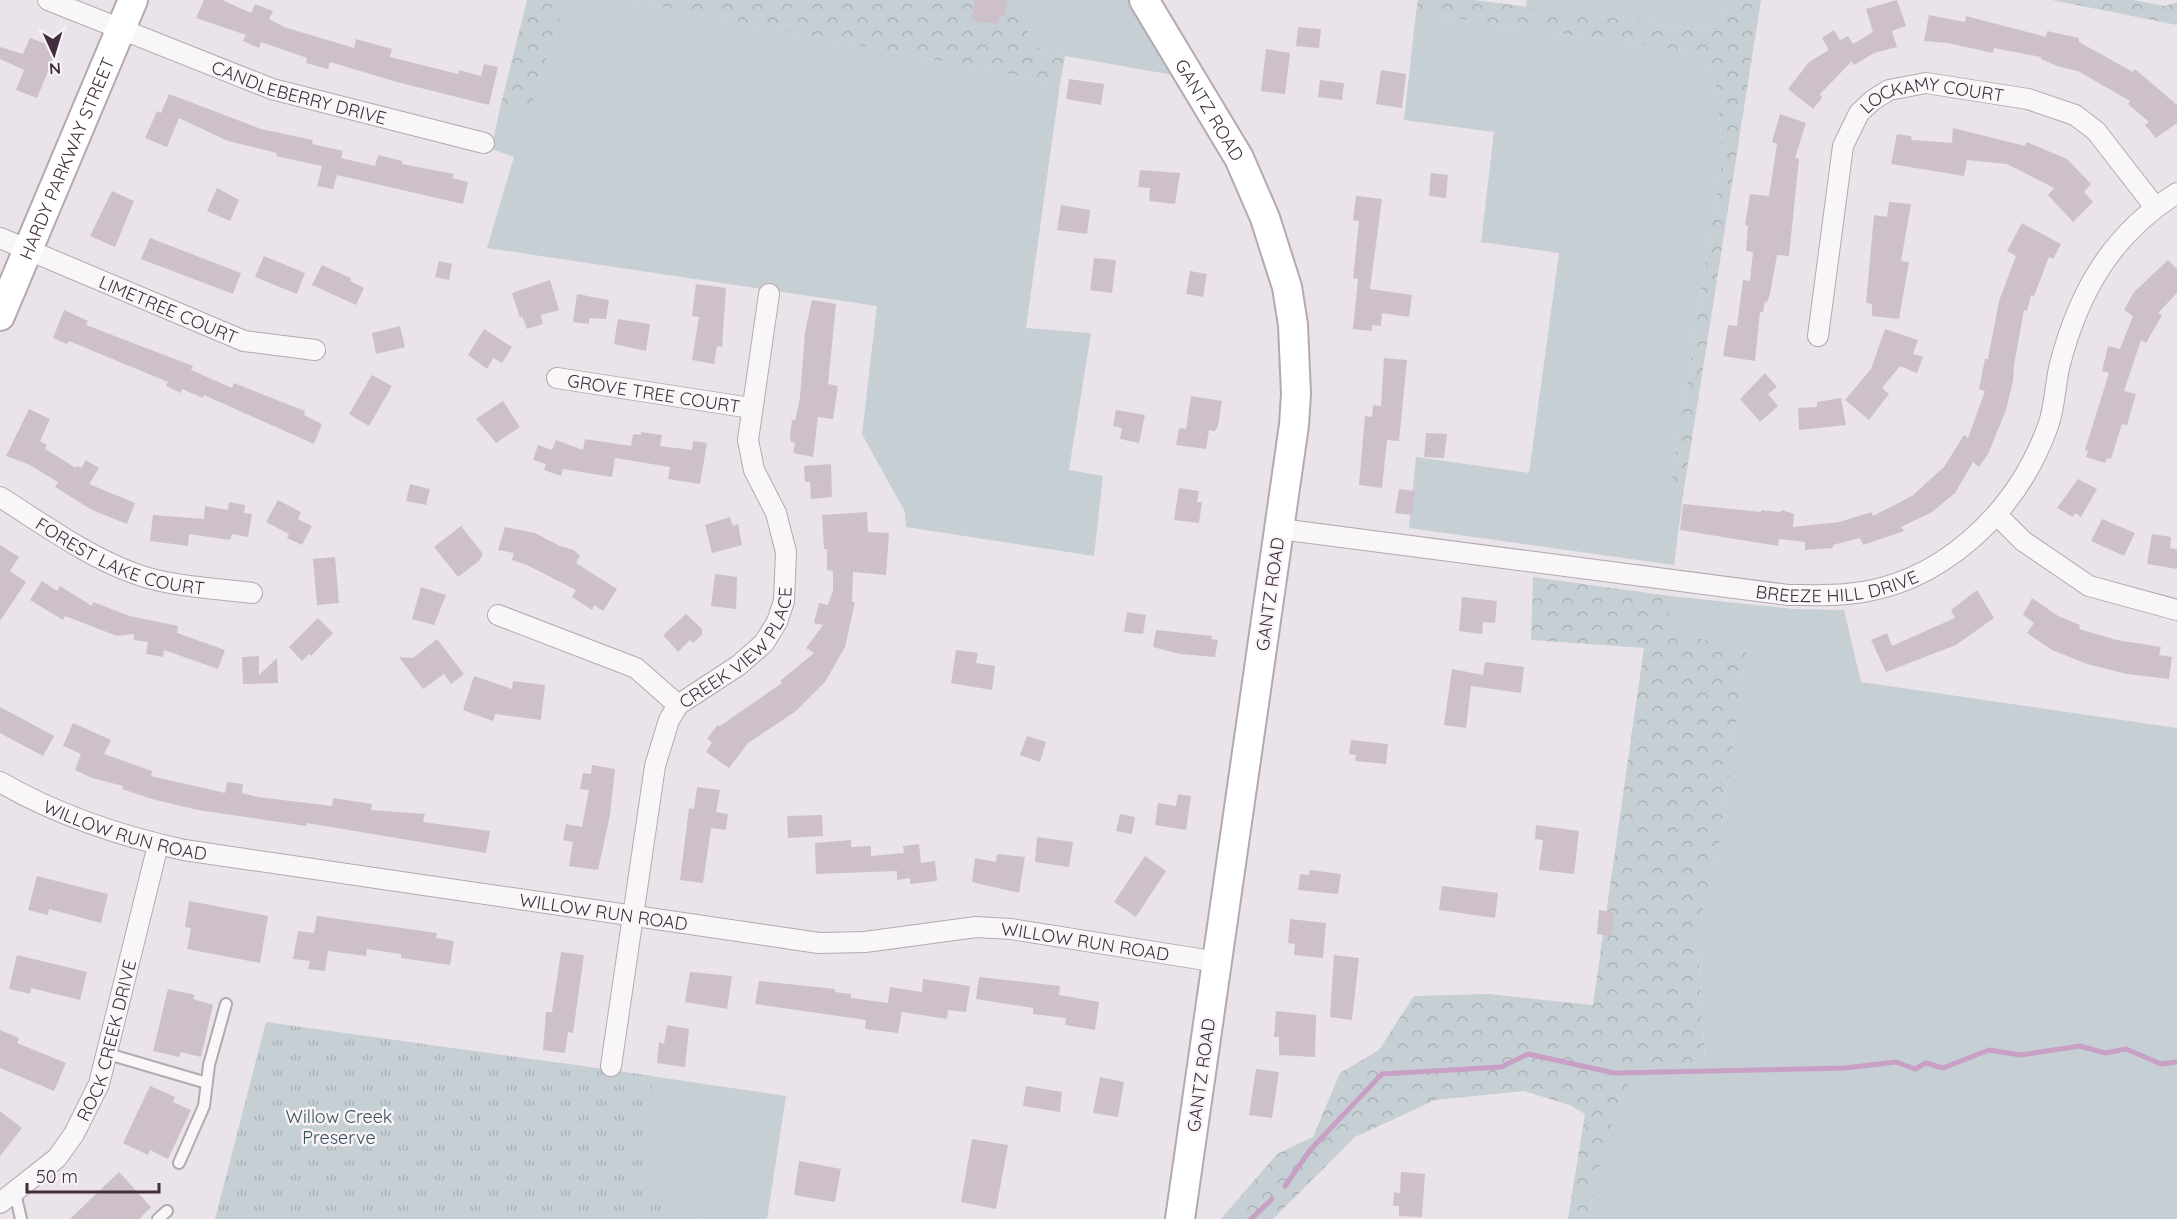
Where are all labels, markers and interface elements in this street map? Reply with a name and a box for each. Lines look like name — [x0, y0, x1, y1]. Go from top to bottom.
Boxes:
north arrow — [24, 24, 84, 84]
street label: HARDY PARKWAY STREET — [14, 54, 119, 263]
street label: CANDLEBERRY DRIVE — [208, 55, 389, 129]
street label: GANTZ ROAD — [1171, 55, 1249, 165]
text: N — [48, 59, 62, 79]
street label: LOCKAMY COURT — [1855, 71, 2006, 118]
street label: LIMETREE COURT — [96, 270, 242, 349]
street label: GROVE TREE COURT — [566, 368, 742, 418]
street label: FOREST LAKE COURT — [32, 512, 206, 599]
street label: GANTZ ROAD — [1251, 536, 1289, 652]
street label: BREEZE HILL DRIVE — [1754, 565, 1922, 607]
street label: CREEK VIEW PLACE — [674, 586, 796, 713]
street label: WILLOW RUN ROAD — [40, 794, 209, 865]
street label: WILLOW RUN ROAD — [518, 888, 689, 935]
street label: WILLOW RUN ROAD — [1001, 917, 1171, 966]
street label: ROCK CREEK DRIVE — [71, 957, 141, 1125]
street label: GANTZ ROAD — [1182, 1017, 1220, 1133]
park label: Willow Creek Preserve — [286, 1105, 392, 1149]
scale bar — [27, 1156, 159, 1194]
text: 50 m — [36, 1165, 78, 1188]

